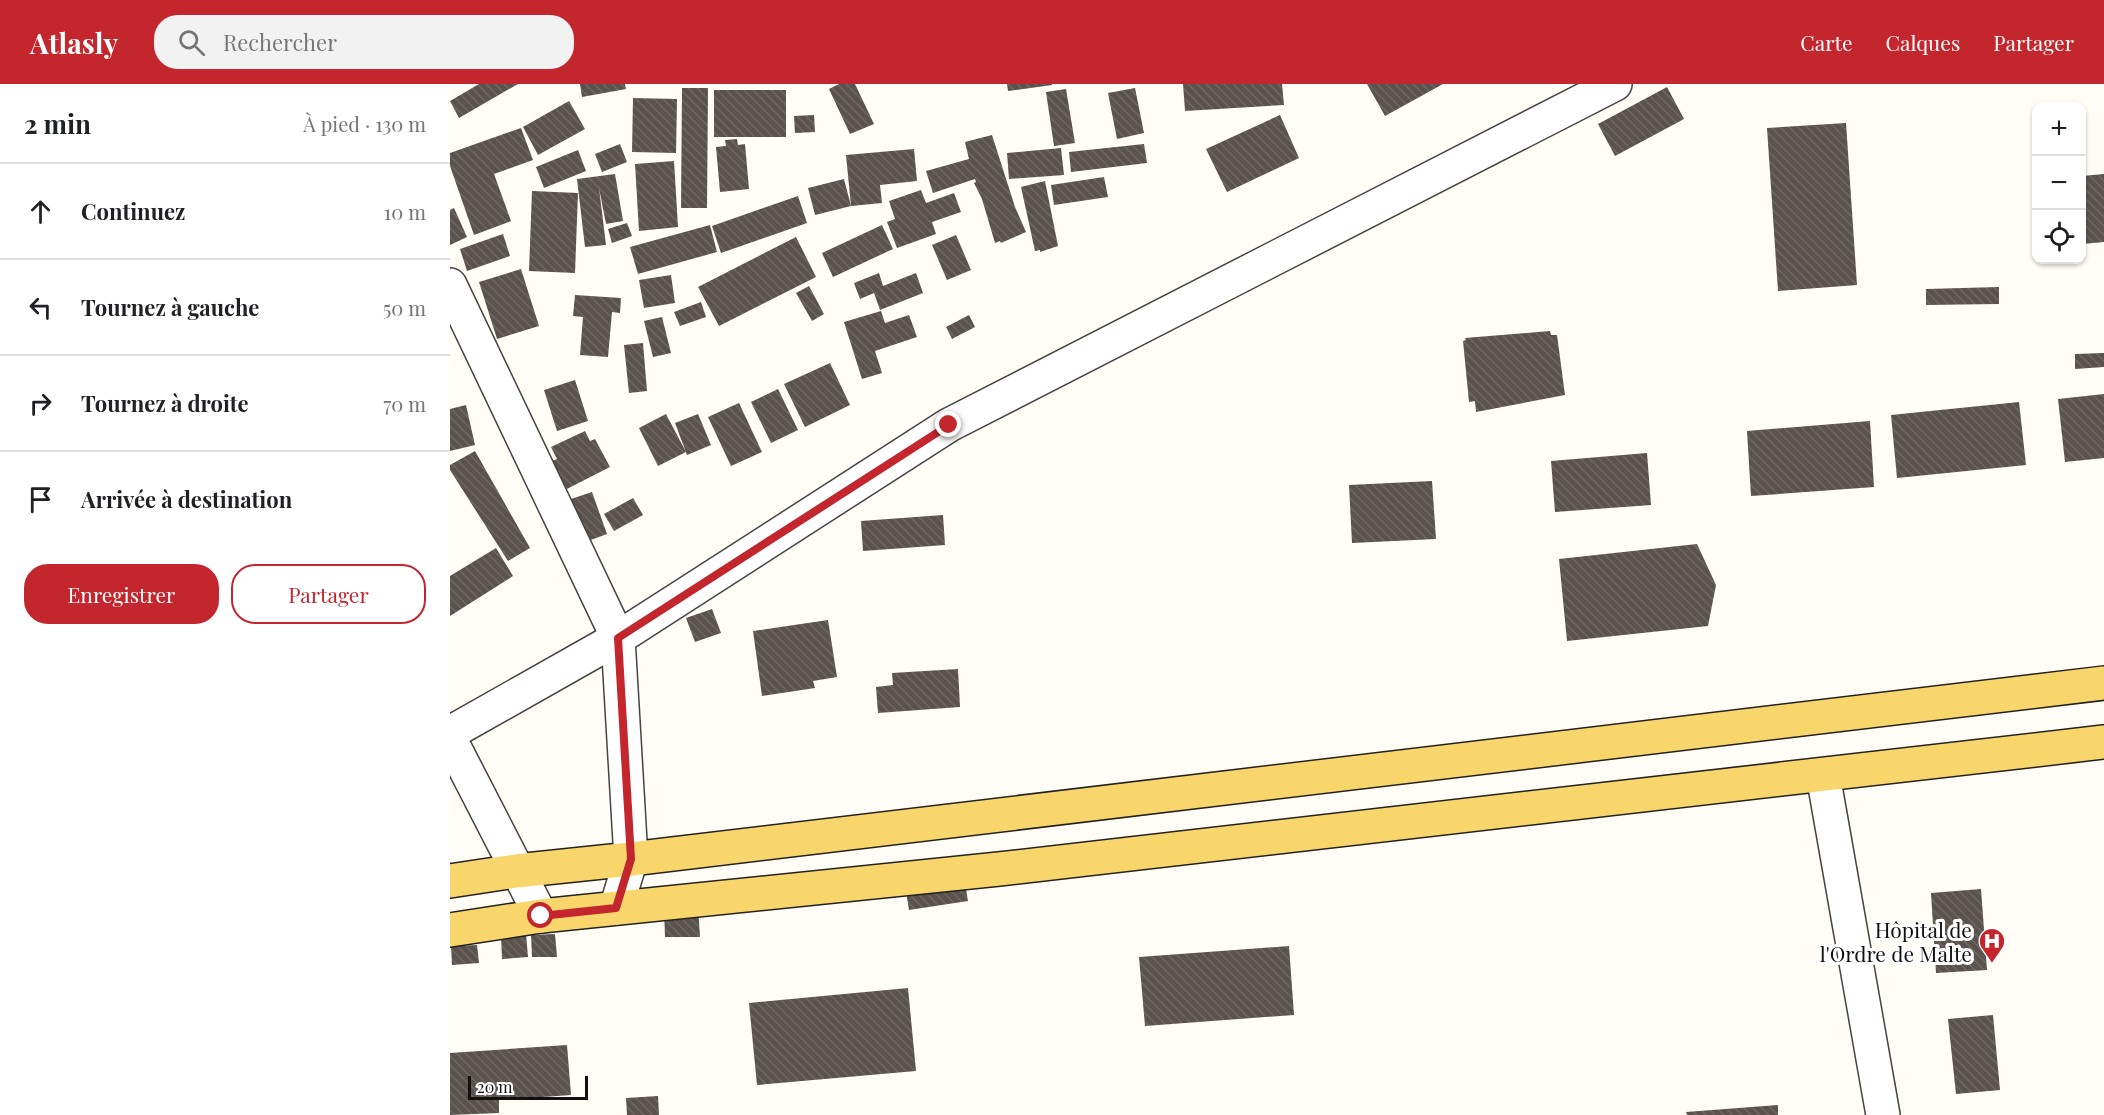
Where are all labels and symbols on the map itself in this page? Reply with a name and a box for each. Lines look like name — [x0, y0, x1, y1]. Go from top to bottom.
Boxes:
route end — [935, 411, 961, 437]
route start — [527, 902, 553, 928]
place label: Hôpital de l'Ordre de Malte — [1820, 915, 1972, 967]
hospital icon: Hôpital de l'Ordre de Malte — [1977, 926, 2007, 964]
scale bar — [468, 1073, 588, 1100]

